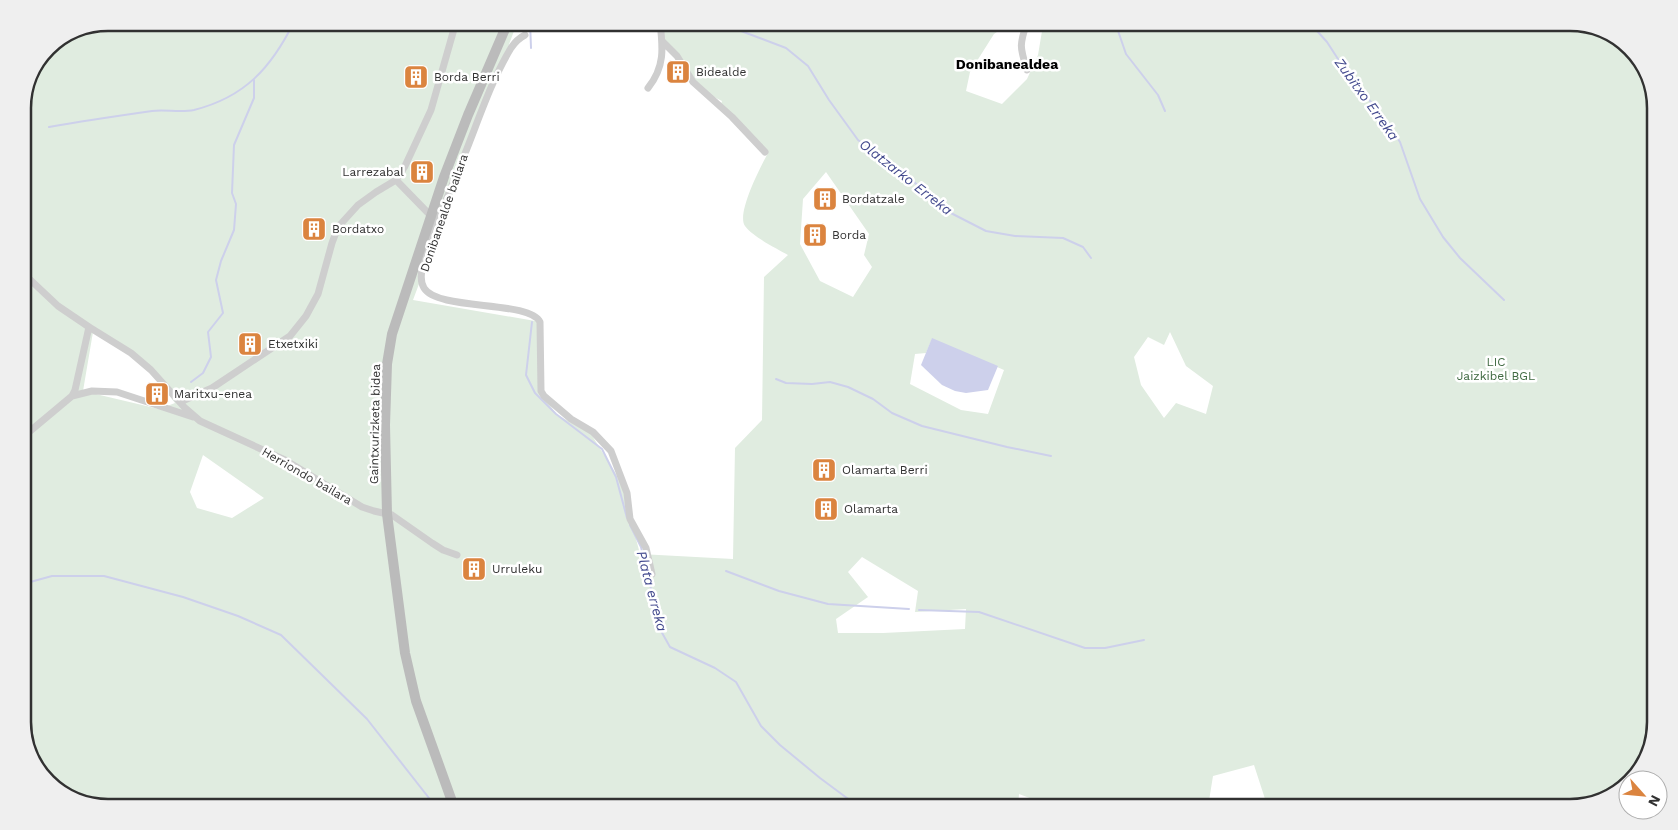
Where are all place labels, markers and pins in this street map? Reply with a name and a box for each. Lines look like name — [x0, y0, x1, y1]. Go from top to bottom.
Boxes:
building icon: Bidealde — [665, 59, 691, 85]
building icon: Borda Berri — [403, 64, 429, 90]
place label: Bidealde — [696, 65, 746, 79]
place label: Borda Berri — [434, 70, 500, 84]
building icon: Larrezabal — [409, 159, 435, 185]
place label: Larrezabal — [342, 165, 404, 179]
building icon: Bordatzale — [812, 186, 838, 212]
place label: Bordatzale — [842, 192, 905, 206]
building icon: Bordatxo — [301, 216, 327, 242]
place label: Bordatxo — [332, 222, 384, 236]
building icon: Borda — [802, 222, 828, 248]
place label: Borda — [832, 228, 866, 242]
building icon: Etxetxiki — [237, 331, 263, 357]
place label: Etxetxiki — [268, 337, 318, 351]
building icon: Maritxu-enea — [144, 381, 170, 407]
place label: Maritxu-enea — [174, 387, 252, 401]
building icon: Olamarta Berri — [811, 457, 837, 483]
place label: Olamarta Berri — [842, 463, 928, 477]
building icon: Olamarta — [813, 496, 839, 522]
place label: Olamarta — [844, 502, 898, 516]
building icon: Urruleku — [461, 556, 487, 582]
place label: Urruleku — [492, 562, 542, 576]

